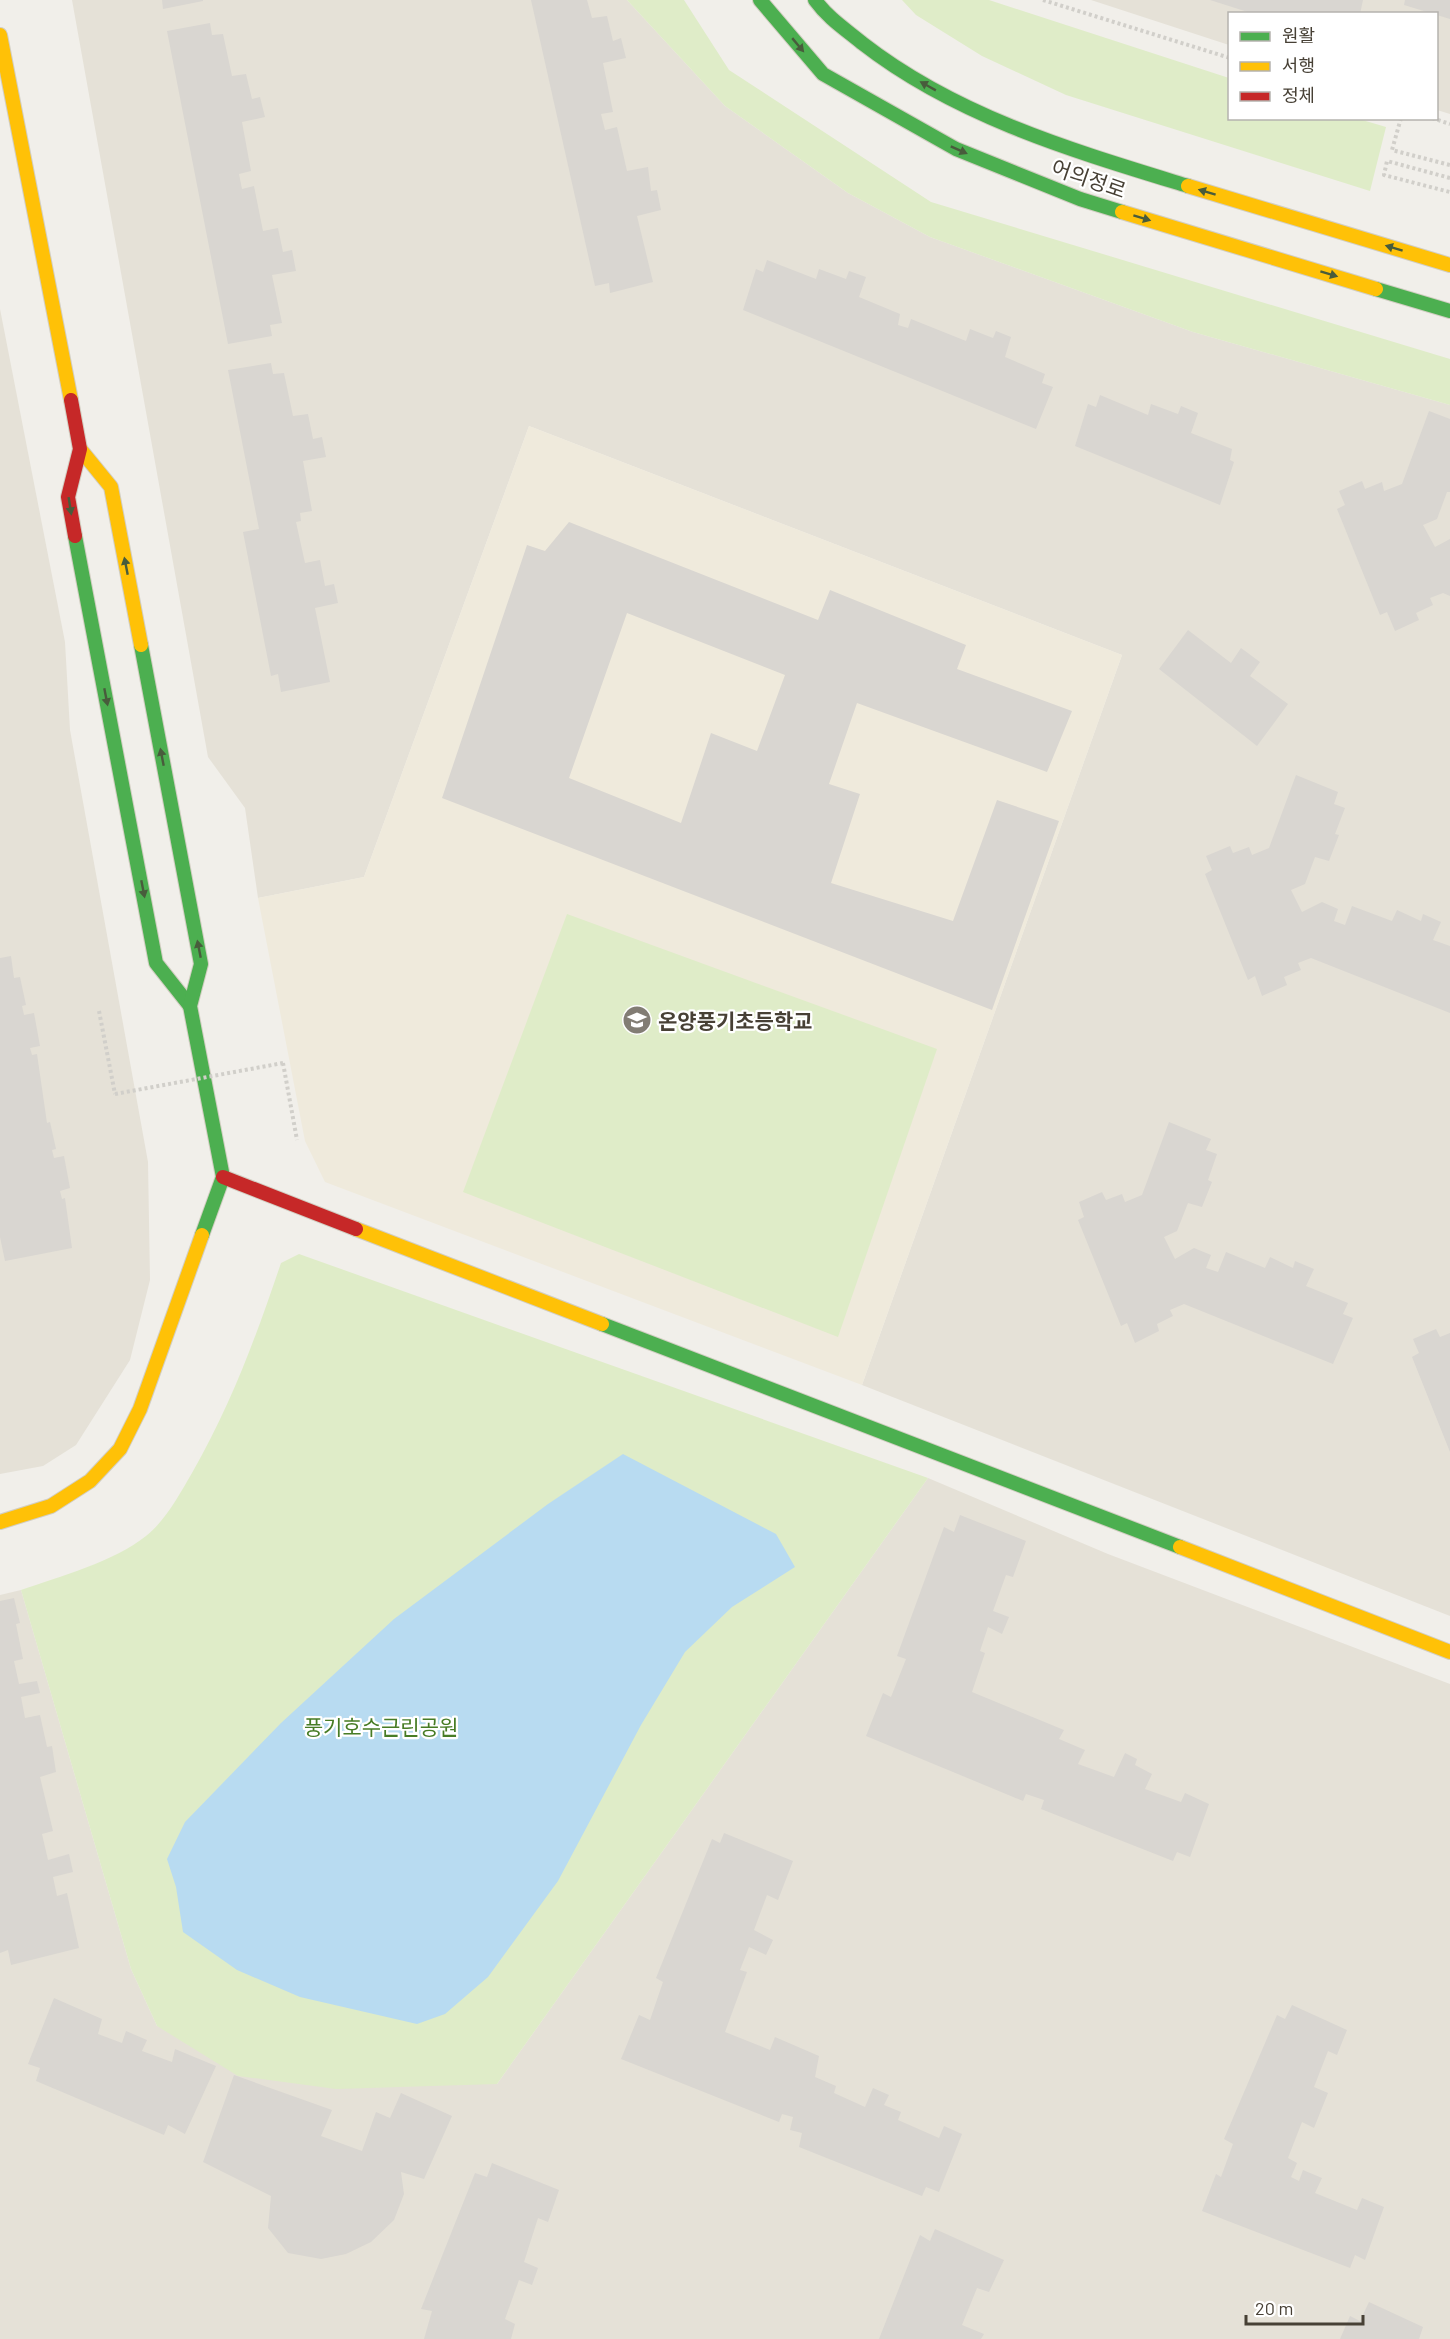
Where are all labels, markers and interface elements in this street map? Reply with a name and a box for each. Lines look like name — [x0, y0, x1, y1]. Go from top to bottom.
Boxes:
legend — [1228, 12, 1438, 120]
text: 원활 — [1282, 24, 1315, 46]
one-way arrow — [791, 37, 804, 52]
text: 서행 — [1282, 54, 1315, 76]
one-way arrow — [919, 81, 936, 91]
text: 정체 — [1282, 84, 1315, 106]
one-way arrow — [951, 146, 968, 155]
street label: 어의정로 — [1048, 154, 1130, 202]
one-way arrow — [1198, 187, 1216, 196]
one-way arrow — [1133, 214, 1151, 223]
one-way arrow — [1385, 243, 1403, 252]
one-way arrow — [1320, 270, 1338, 280]
one-way arrow — [66, 497, 75, 516]
one-way arrow — [121, 556, 130, 575]
one-way arrow — [102, 688, 111, 707]
one-way arrow — [157, 748, 166, 767]
one-way arrow — [138, 880, 147, 899]
one-way arrow — [194, 939, 203, 958]
school or university icon: 온양풍기초등학교 — [621, 1004, 653, 1036]
place label: 온양풍기초등학교 — [658, 1008, 813, 1033]
park label: 풍기호수근린공원 — [304, 1714, 458, 1739]
scale bar — [1246, 2288, 1363, 2326]
text: 20 m — [1255, 2297, 1293, 2319]

